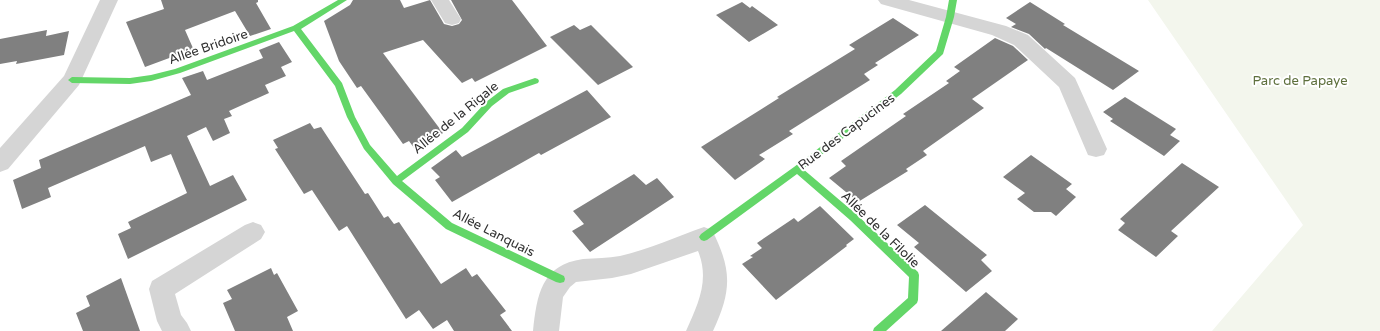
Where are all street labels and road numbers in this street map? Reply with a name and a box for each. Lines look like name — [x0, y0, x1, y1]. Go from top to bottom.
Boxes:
street label: Allée Bridoire — [167, 26, 250, 68]
street label: Allée de la Rigale — [410, 78, 502, 157]
street label: Rue des Capucines — [795, 90, 898, 173]
street label: Allée de la Filolie — [838, 188, 923, 271]
street label: Allée Lanquais — [450, 205, 537, 260]

